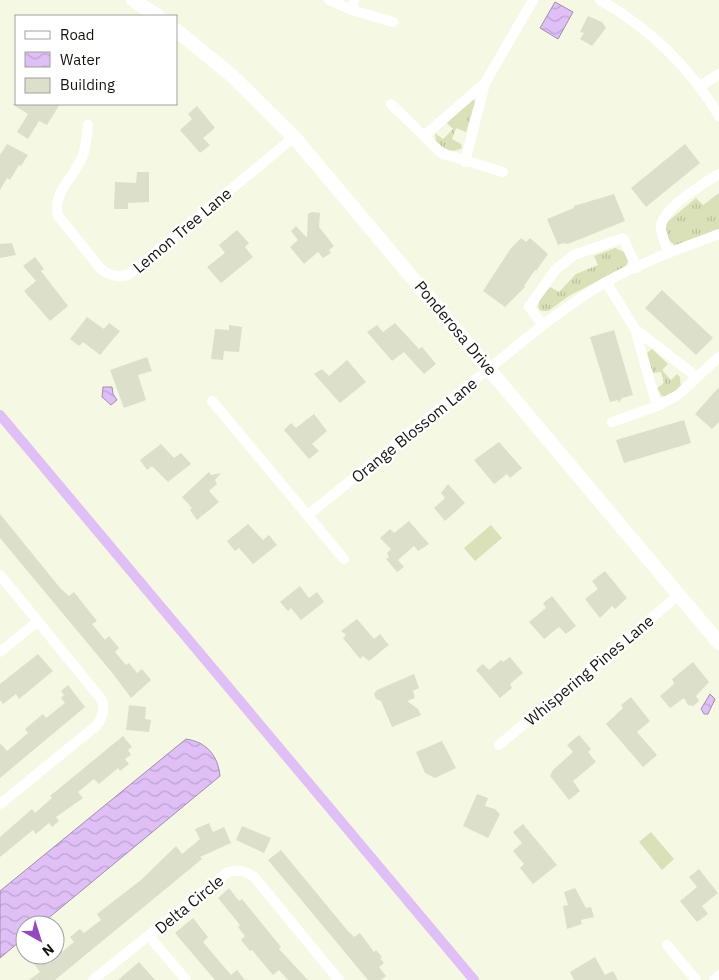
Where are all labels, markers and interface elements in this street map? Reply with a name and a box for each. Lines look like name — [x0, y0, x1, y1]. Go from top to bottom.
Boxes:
legend — [15, 15, 178, 105]
text: Road — [60, 25, 95, 44]
text: Water — [60, 50, 101, 69]
text: Building — [60, 75, 115, 94]
street label: Lemon Tree Lane — [129, 183, 235, 277]
street label: Ponderosa Drive — [411, 277, 502, 380]
street label: Orange Blossom Lane — [347, 373, 481, 487]
street label: Whispering Pines Lane — [521, 610, 658, 730]
street label: Delta Circle — [151, 870, 228, 938]
north arrow — [15, 915, 65, 965]
text: N — [39, 940, 58, 960]

